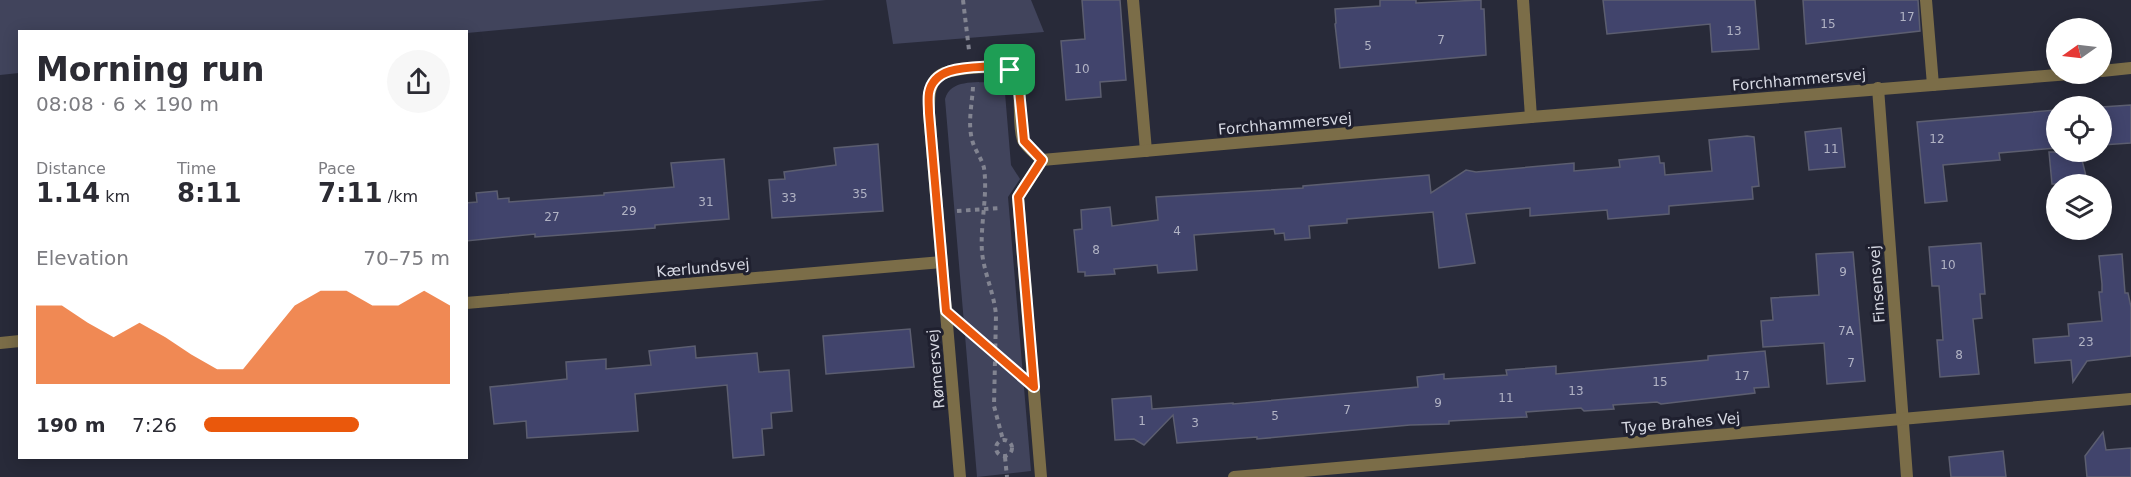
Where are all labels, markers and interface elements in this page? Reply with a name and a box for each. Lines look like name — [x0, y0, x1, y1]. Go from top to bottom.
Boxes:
house number: 17 — [1899, 10, 1915, 24]
house number: 15 — [1820, 17, 1836, 31]
north arrow — [2046, 18, 2112, 84]
map controls — [2046, 18, 2112, 240]
house number: 13 — [1726, 24, 1742, 38]
house number: 7 — [1437, 33, 1445, 47]
house number: 5 — [1364, 39, 1372, 53]
pin — [984, 44, 1035, 95]
text: Morning run — [36, 50, 264, 89]
button: share — [387, 50, 450, 113]
icon: arrive — [993, 53, 1026, 86]
house number: 10 — [1074, 62, 1090, 76]
street label: Forchhammersvej — [1731, 65, 1867, 95]
text: 08:08 · 6 × 190 m — [36, 92, 219, 116]
button: locate — [2046, 96, 2112, 162]
street label: Forchhammersvej — [1217, 109, 1353, 139]
house number: 12 — [1929, 132, 1945, 146]
house number: 11 — [1823, 142, 1839, 156]
text: Distance — [36, 159, 106, 178]
text: Time — [177, 159, 216, 178]
text: Pace — [318, 159, 355, 178]
button: layers — [2046, 174, 2112, 240]
text: 1.14 — [36, 178, 100, 208]
text: 8:11 — [177, 178, 242, 208]
text: 7:11 — [318, 178, 383, 208]
text: km — [100, 187, 130, 206]
text: /km — [383, 187, 418, 206]
house number: 35 — [852, 187, 868, 201]
house number: 33 — [781, 191, 797, 205]
house number: 31 — [698, 195, 714, 209]
house number: 29 — [621, 204, 637, 218]
house number: 27 — [544, 210, 560, 224]
house number: 4 — [1173, 224, 1181, 238]
house number: 8 — [1092, 243, 1100, 257]
street label: Finsensvej — [1865, 245, 1889, 323]
text: Elevation — [36, 246, 129, 270]
text: 70–75 m — [363, 246, 450, 270]
street label: Kærlundsvej — [656, 255, 750, 281]
house number: 10 — [1940, 258, 1956, 272]
house number: 9 — [1839, 265, 1847, 279]
house number: 7A — [1838, 324, 1855, 338]
street label: Rømersvej — [924, 329, 948, 409]
house number: 23 — [2078, 335, 2094, 349]
house number: 8 — [1955, 348, 1963, 362]
house number: 7 — [1847, 356, 1855, 370]
house number: 17 — [1734, 369, 1750, 383]
house number: 15 — [1652, 375, 1668, 389]
house number: 13 — [1568, 384, 1584, 398]
house number: 11 — [1498, 391, 1514, 405]
house number: 9 — [1434, 396, 1442, 410]
house number: 7 — [1343, 403, 1351, 417]
house number: 5 — [1271, 409, 1279, 423]
street label: Tyge Brahes Vej — [1620, 409, 1741, 437]
text: 190 m — [36, 413, 106, 437]
text: 7:26 — [132, 413, 177, 437]
house number: 1 — [1138, 414, 1146, 428]
house number: 3 — [1191, 416, 1199, 430]

